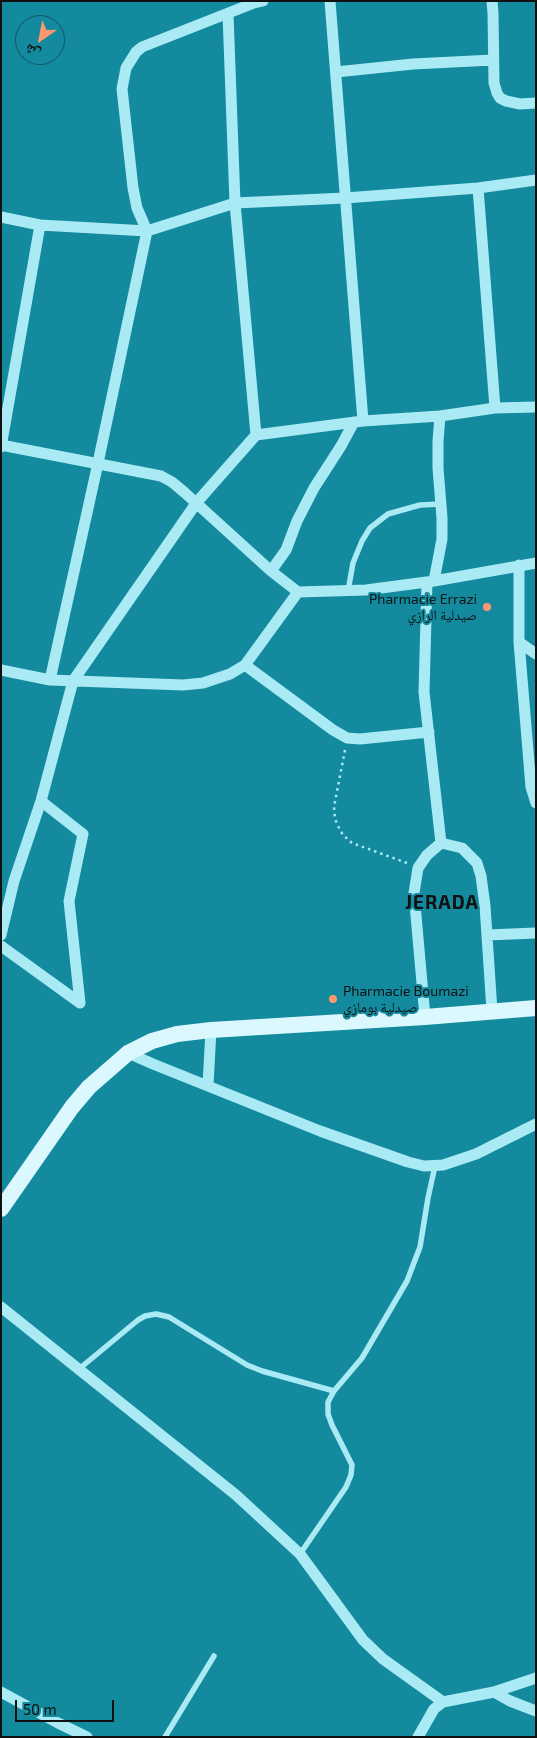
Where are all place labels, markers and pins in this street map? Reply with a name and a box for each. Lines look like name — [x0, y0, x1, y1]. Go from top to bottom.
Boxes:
place label: Pharmacie Errazi صيدلية الرازي — [369, 591, 477, 624]
marker: Pharmacie Errazi صيدلية الرازي — [481, 601, 493, 613]
place label: Pharmacie Boumazi صيدلية بومازي — [343, 983, 469, 1016]
marker: Pharmacie Boumazi صيدلية بومازي — [327, 993, 339, 1005]

